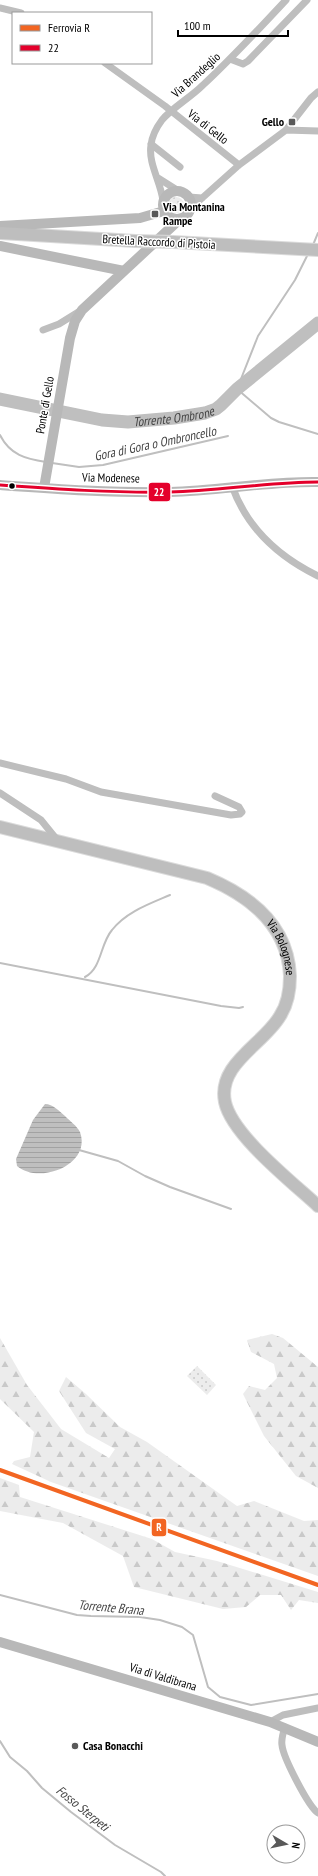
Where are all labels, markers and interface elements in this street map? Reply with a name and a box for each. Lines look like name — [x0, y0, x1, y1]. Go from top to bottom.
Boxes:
legend — [12, 12, 152, 64]
scale bar — [178, 12, 288, 38]
text: 100 m — [184, 18, 211, 33]
text: Ferrovia R — [48, 20, 90, 35]
text: 22 — [48, 40, 59, 55]
street label: Via Brandeglio — [167, 49, 223, 101]
street label: Via di Gello — [184, 105, 232, 147]
place label: Gello — [262, 114, 285, 129]
marker: Gello — [287, 117, 297, 127]
place label: Via Montanina Rampe — [162, 199, 225, 228]
marker: Via Montanina Rampe — [150, 209, 160, 219]
street label: Bretella Raccordo di Pistoia — [102, 231, 216, 252]
street label: Ponte di Gello — [32, 375, 57, 435]
water label: Torrente Ombrone — [132, 402, 218, 431]
water label: Gora di Gora o Ombroncello — [93, 422, 219, 465]
street label: Via Modenese — [81, 469, 140, 486]
unlabelled marker — [7, 481, 17, 491]
line badge: 22 — [148, 482, 171, 502]
text: 22 — [154, 485, 164, 499]
street label: Via Bolognese — [263, 915, 298, 976]
line badge: R — [151, 1518, 167, 1537]
text: R — [156, 1520, 162, 1534]
water label: Torrente Brana — [77, 1596, 145, 1619]
street label: Via di Valdibrana — [127, 1659, 199, 1694]
place label: Casa Bonacchi — [83, 1738, 143, 1753]
marker: Casa Bonacchi — [70, 1741, 80, 1751]
water label: Fosso Sterpeti — [53, 1782, 114, 1836]
north arrow — [266, 1824, 306, 1864]
text: N — [288, 1842, 303, 1850]

